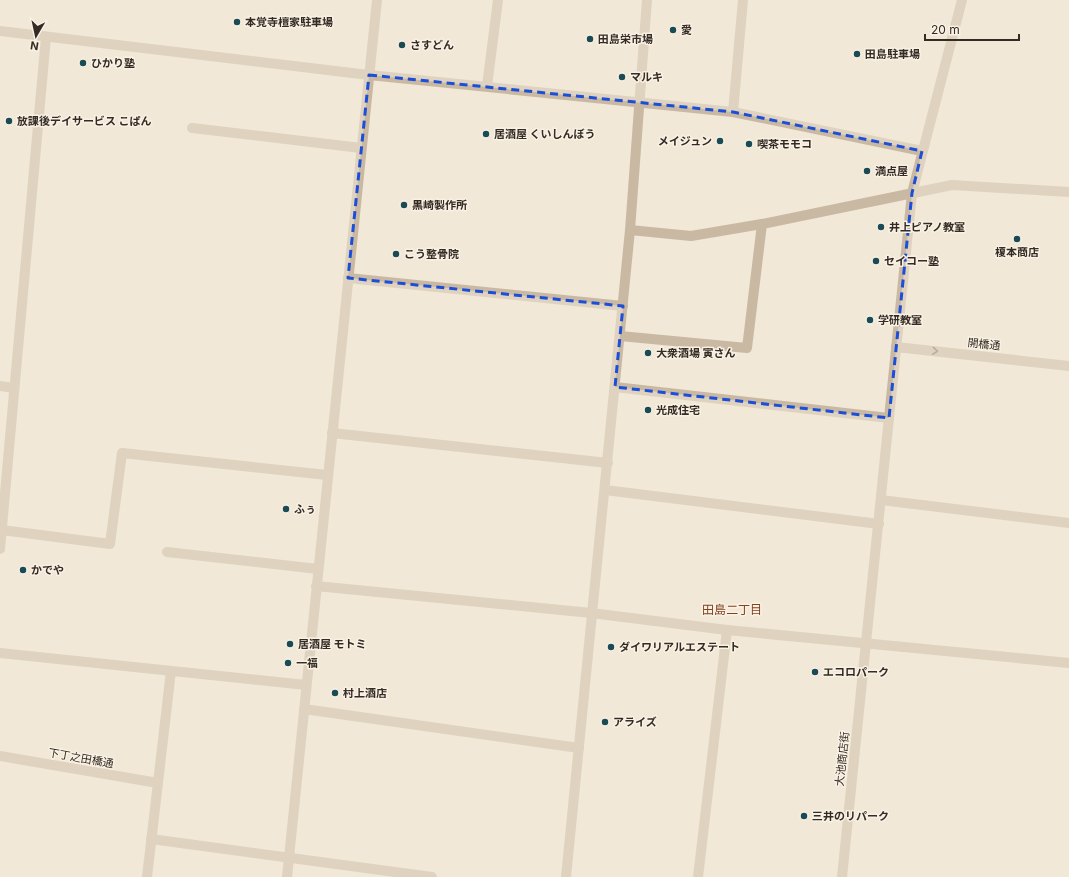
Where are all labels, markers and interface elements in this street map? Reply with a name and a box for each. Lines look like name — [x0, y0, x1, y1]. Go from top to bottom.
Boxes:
place label: 本覚寺檀家駐車場 — [245, 15, 333, 29]
north arrow — [16, 16, 56, 56]
scale bar — [925, 16, 1019, 42]
marker: 本覚寺檀家駐車場 — [232, 17, 242, 27]
text: 20 m — [931, 22, 960, 37]
place label: 愛 — [681, 23, 692, 37]
marker: 愛 — [668, 25, 678, 35]
place label: 田島栄市場 — [598, 32, 653, 46]
marker: 田島栄市場 — [585, 34, 595, 44]
text: N — [29, 38, 40, 53]
place label: さすどん — [410, 38, 454, 52]
marker: さすどん — [397, 40, 407, 50]
place label: 田島駐車場 — [865, 47, 920, 61]
marker: 田島駐車場 — [852, 49, 862, 59]
place label: ひかり塾 — [91, 56, 135, 70]
marker: ひかり塾 — [78, 58, 88, 68]
place label: マルキ — [630, 70, 663, 84]
marker: マルキ — [617, 72, 627, 82]
place label: 放課後デイサービス こぱん — [17, 114, 152, 128]
marker: 放課後デイサービス こぱん — [4, 116, 14, 126]
place label: 居酒屋 くいしんぼう — [494, 127, 596, 141]
marker: 居酒屋 くいしんぼう — [481, 129, 491, 139]
place label: メイジュン — [658, 134, 712, 148]
marker: メイジュン — [715, 136, 725, 146]
place label: 喫茶モモコ — [757, 137, 812, 151]
marker: 喫茶モモコ — [744, 139, 754, 149]
place label: 満点屋 — [875, 164, 908, 178]
marker: 満点屋 — [862, 166, 872, 176]
place label: 黒崎製作所 — [412, 198, 467, 212]
marker: 黒崎製作所 — [399, 200, 409, 210]
place label: 井上ピアノ教室 — [889, 220, 965, 234]
marker: 井上ピアノ教室 — [876, 222, 886, 232]
marker: 榎本商店 — [1012, 234, 1022, 244]
place label: 榎本商店 — [995, 245, 1039, 259]
place label: こう整骨院 — [404, 247, 459, 261]
marker: こう整骨院 — [391, 249, 401, 259]
place label: セイコー塾 — [884, 254, 939, 268]
marker: セイコー塾 — [871, 256, 881, 266]
place label: 学研教室 — [878, 313, 922, 327]
marker: 学研教室 — [865, 315, 875, 325]
street label: 開橋通 — [967, 335, 1001, 353]
place label: 大衆酒場 寅さん — [656, 346, 736, 360]
one-way arrow — [932, 346, 938, 355]
marker: 大衆酒場 寅さん — [643, 348, 653, 358]
place label: 光成住宅 — [656, 403, 700, 417]
marker: 光成住宅 — [643, 405, 653, 415]
place label: ふぅ — [294, 502, 316, 516]
marker: ふぅ — [281, 504, 291, 514]
place label: かでや — [31, 563, 64, 577]
marker: かでや — [18, 565, 28, 575]
district label: 田島二丁目 — [702, 602, 762, 617]
place label: 居酒屋 モトミ — [298, 637, 367, 651]
marker: 居酒屋 モトミ — [285, 639, 295, 649]
place label: ダイワリアルエステート — [619, 640, 740, 654]
marker: ダイワリアルエステート — [606, 642, 616, 652]
place label: 一福 — [296, 656, 318, 670]
marker: 一福 — [283, 658, 293, 668]
place label: エコロパーク — [823, 665, 889, 679]
marker: エコロパーク — [810, 667, 820, 677]
place label: 村上酒店 — [343, 686, 387, 700]
marker: 村上酒店 — [330, 688, 340, 698]
place label: アライズ — [613, 715, 657, 729]
marker: アライズ — [600, 717, 610, 727]
street label: 大池商店街 — [832, 731, 852, 787]
street label: 下丁之田橋通 — [47, 745, 115, 771]
place label: 三井のリパーク — [812, 809, 889, 823]
marker: 三井のリパーク — [799, 811, 809, 821]

